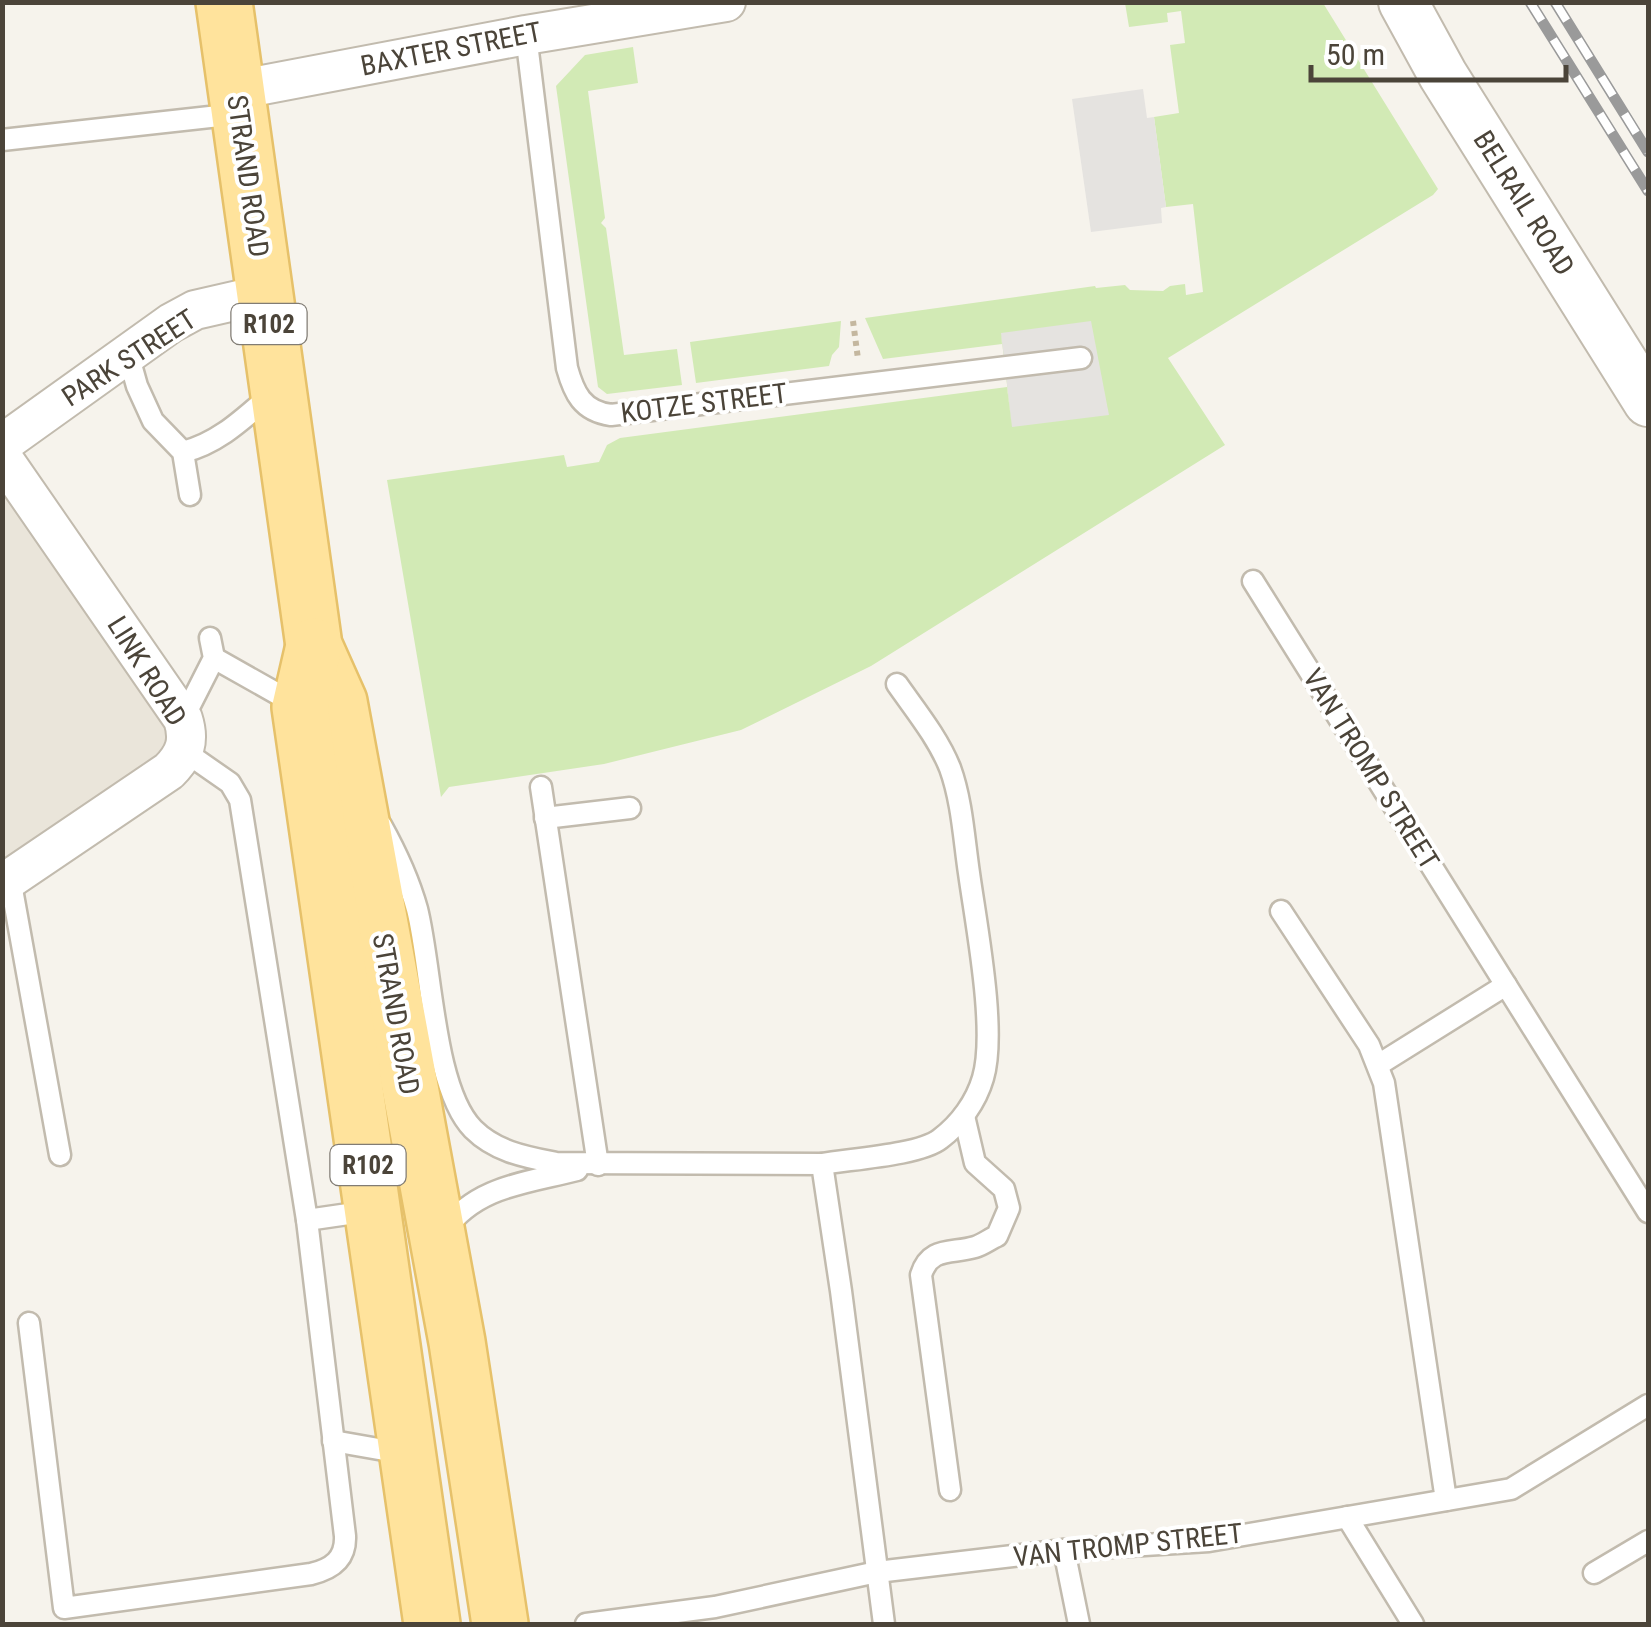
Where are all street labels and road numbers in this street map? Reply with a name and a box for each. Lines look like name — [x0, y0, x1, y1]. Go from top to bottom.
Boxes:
street label: BAXTER STREET — [358, 15, 544, 83]
street label: STRAND ROAD — [220, 93, 276, 259]
street label: BELRAIL ROAD — [1467, 125, 1581, 281]
street label: PARK STREET — [56, 303, 202, 413]
road number: R102 — [232, 304, 306, 344]
street label: KOTZE STREET — [619, 376, 789, 430]
street label: LINK ROAD — [100, 610, 194, 732]
street label: VAN TROMP STREET — [1296, 663, 1446, 875]
street label: STRAND ROAD — [366, 931, 426, 1097]
road number: R102 — [330, 1145, 406, 1185]
street label: VAN TROMP STREET — [1012, 1517, 1244, 1573]

